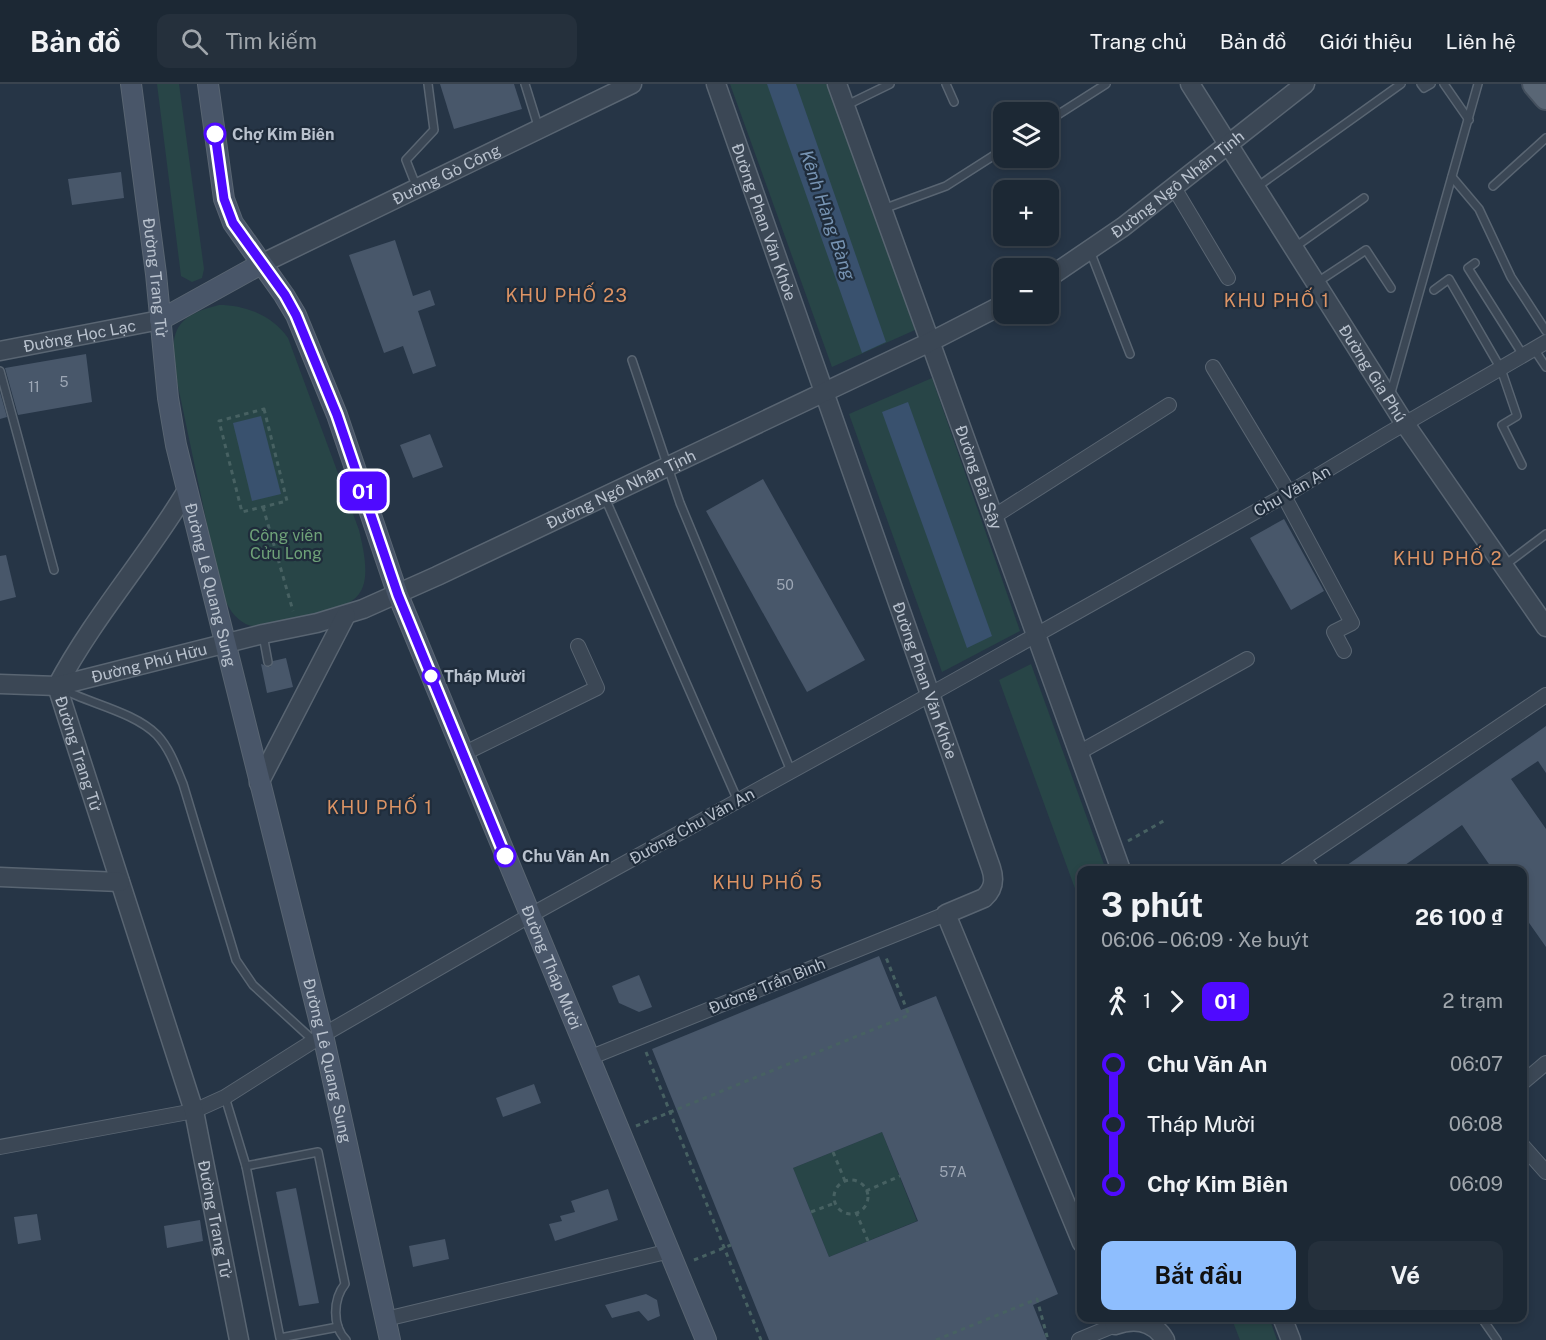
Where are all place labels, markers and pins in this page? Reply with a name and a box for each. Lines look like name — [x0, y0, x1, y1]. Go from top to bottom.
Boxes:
marker: Chợ Kim Biên — [204, 123, 226, 145]
place label: Chợ Kim Biên — [232, 125, 335, 144]
marker: Tháp Mười — [422, 667, 440, 685]
place label: Tháp Mười — [444, 667, 526, 686]
marker: Chu Văn An — [494, 845, 516, 867]
place label: Chu Văn An — [522, 847, 610, 866]

